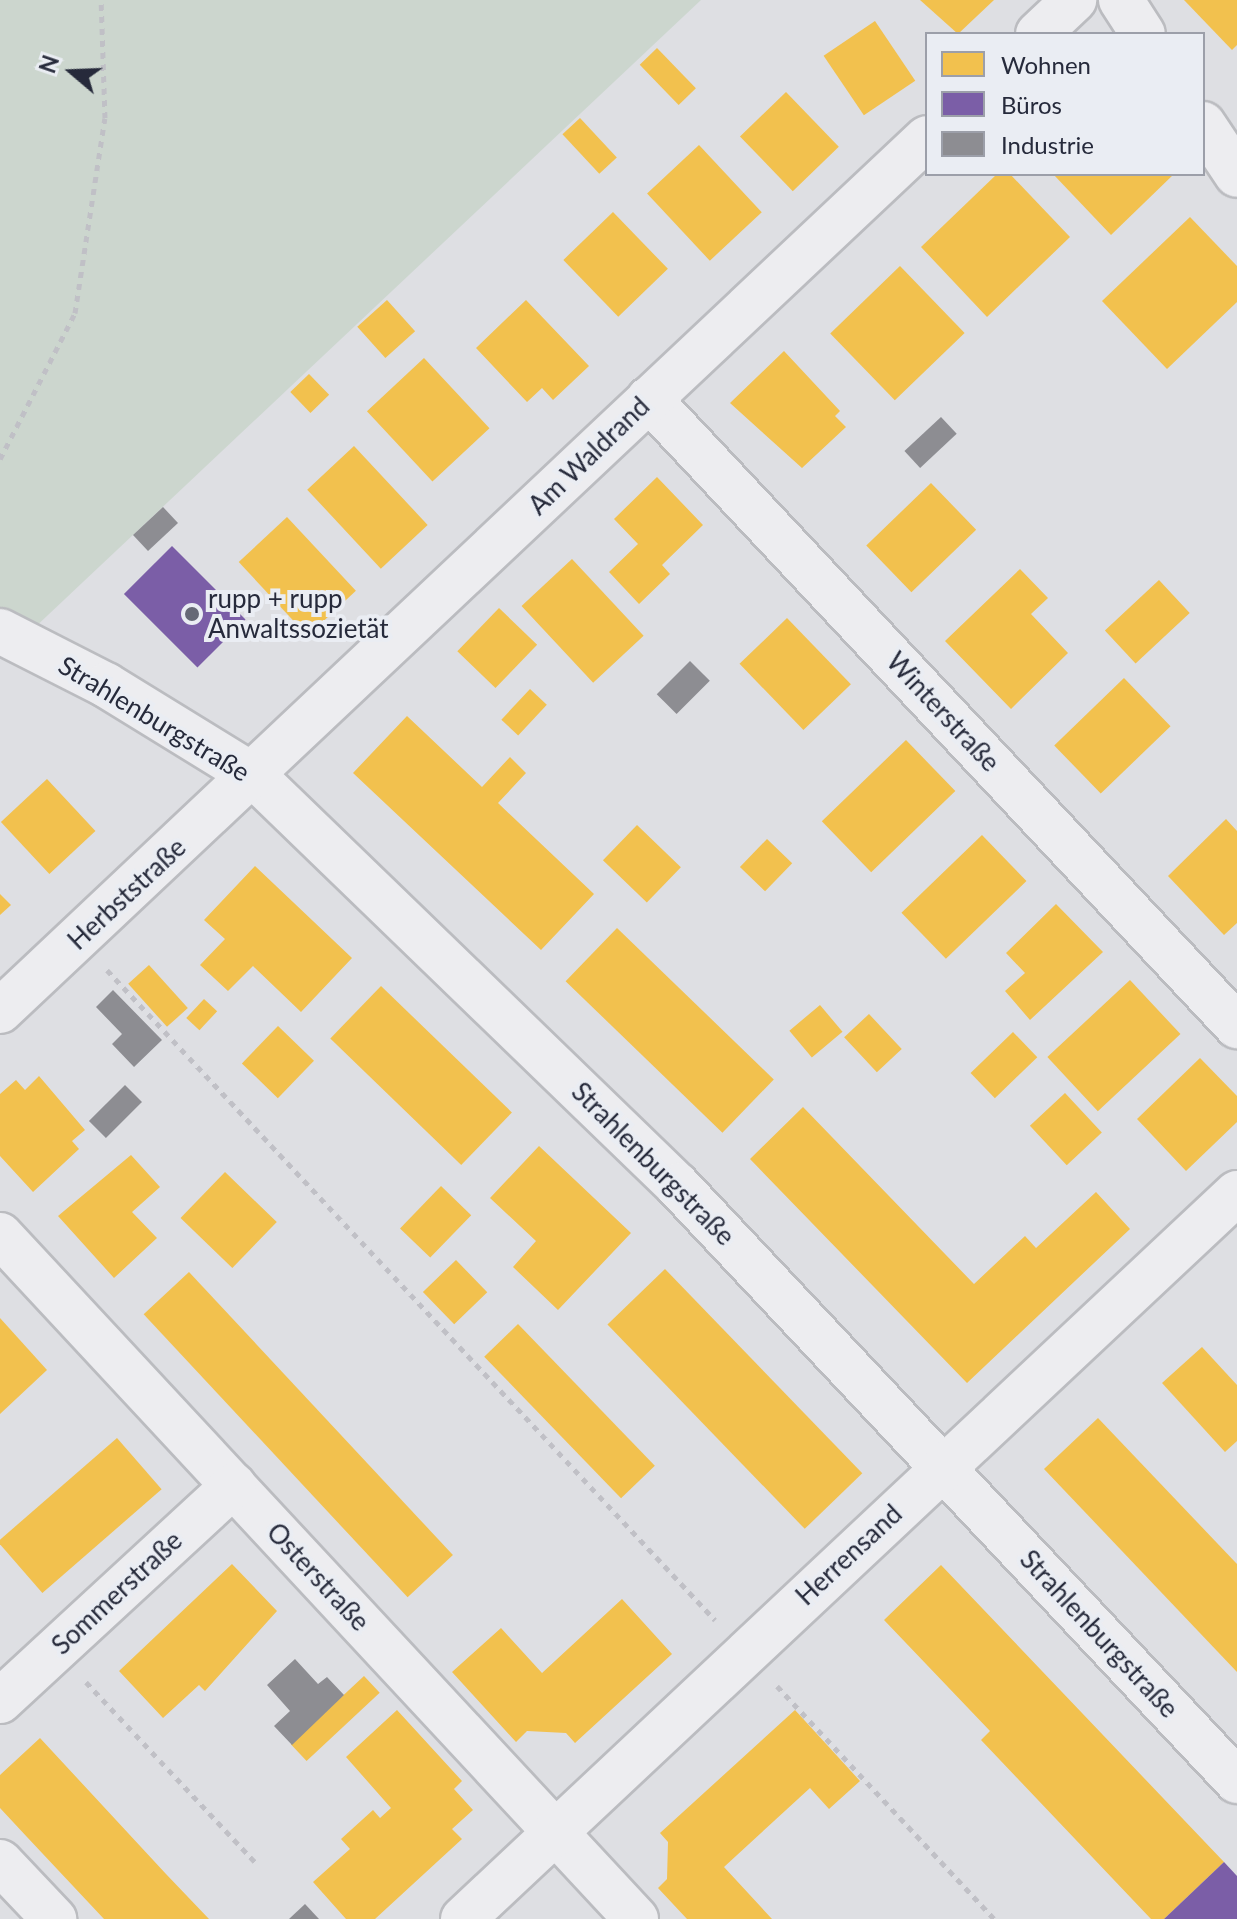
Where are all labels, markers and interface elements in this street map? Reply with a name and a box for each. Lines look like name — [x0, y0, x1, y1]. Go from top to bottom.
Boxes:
north arrow — [32, 32, 112, 112]
legend — [925, 32, 1205, 176]
text: Wohnen — [1001, 50, 1091, 79]
text: N — [33, 52, 64, 76]
text: Büros — [1001, 90, 1062, 119]
text: Industrie — [1001, 130, 1094, 159]
street label: Am Waldrand — [522, 391, 656, 521]
place label: rupp + rupp Anwaltssozietät — [208, 583, 389, 644]
marker: rupp + rupp Anwaltssozietät — [183, 605, 201, 623]
street label: Winterstraße — [880, 646, 1006, 778]
street label: Strahlenburgstraße — [53, 650, 255, 788]
street label: Herbststraße — [62, 832, 192, 956]
street label: Strahlenburgstraße — [565, 1076, 741, 1252]
street label: Herrensand — [790, 1498, 908, 1612]
street label: Osterstraße — [260, 1517, 376, 1637]
street label: Sommerstraße — [46, 1525, 188, 1661]
street label: Strahlenburgstraße — [1014, 1544, 1184, 1724]

